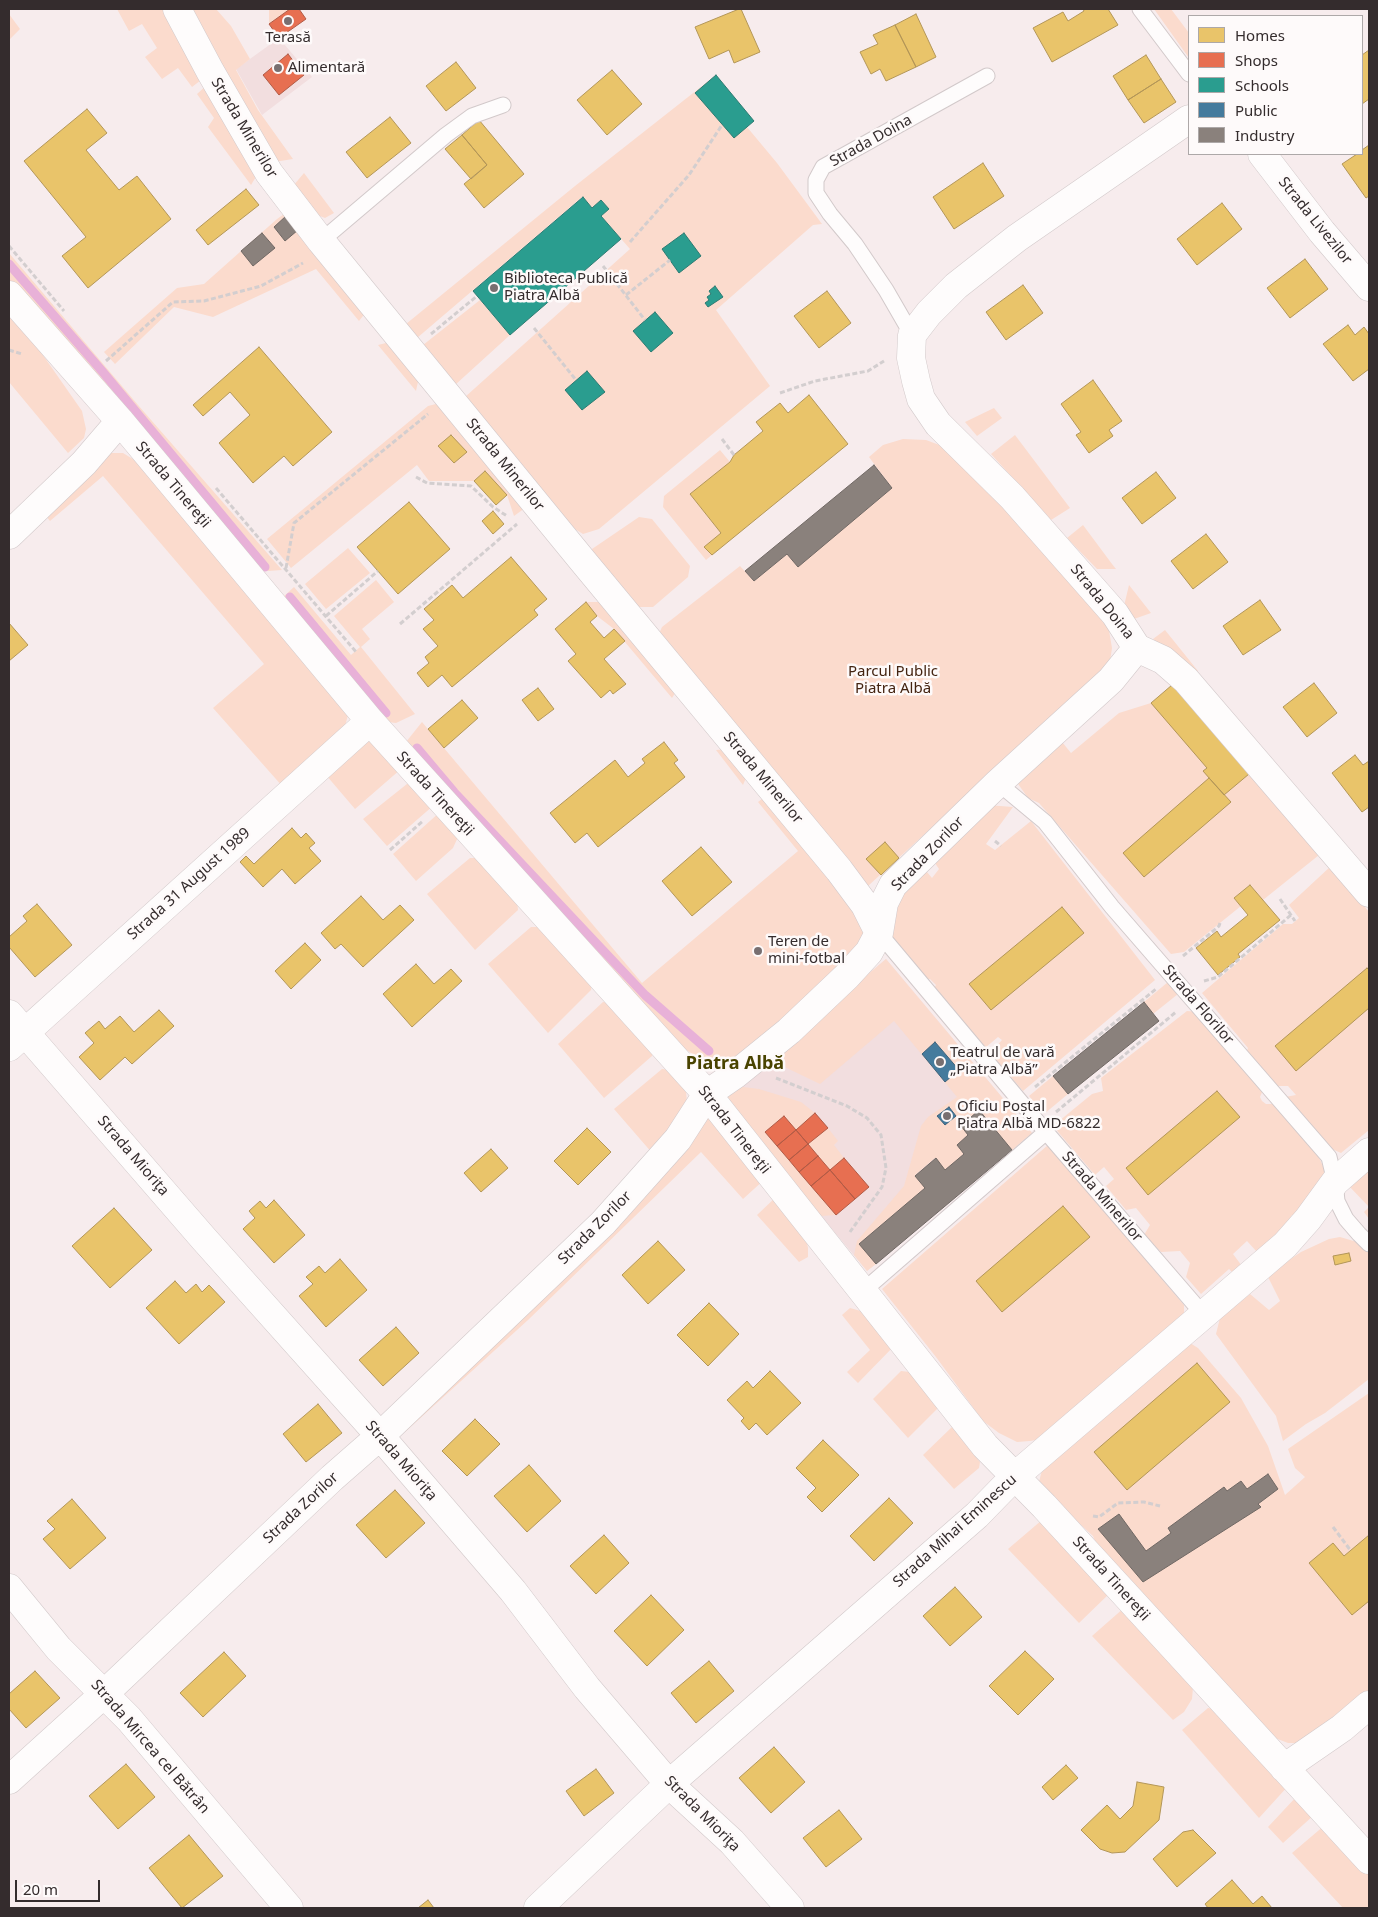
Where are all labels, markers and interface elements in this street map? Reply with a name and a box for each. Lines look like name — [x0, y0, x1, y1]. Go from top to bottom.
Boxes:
marker: Terasă — [282, 15, 294, 27]
legend — [1188, 15, 1363, 155]
text: Homes — [1235, 25, 1285, 45]
place label: Terasă — [265, 29, 311, 47]
text: Shops — [1235, 50, 1278, 70]
place label: Alimentară — [288, 59, 365, 77]
marker: Alimentară — [272, 62, 284, 74]
street label: Strada Minerilor — [207, 75, 281, 181]
text: Schools — [1235, 75, 1289, 95]
text: Public — [1235, 100, 1278, 120]
street label: Strada Doina — [827, 111, 915, 171]
text: Industry — [1235, 125, 1294, 145]
street label: Strada Livezilor — [1274, 174, 1356, 268]
place label: Biblioteca Publică Piatra Albă — [504, 270, 628, 305]
marker: Biblioteca Publică Piatra Albă — [488, 282, 500, 294]
street label: Strada Minerilor — [462, 415, 548, 515]
street label: Strada Tinereţii — [132, 438, 214, 532]
street label: Strada Doina — [1066, 561, 1138, 643]
park label: Parcul Public Piatra Albă — [848, 663, 938, 698]
street label: Strada Minerilor — [719, 729, 807, 827]
street label: Strada Tinereţii — [393, 748, 477, 840]
street label: Strada Zorilor — [888, 813, 968, 895]
street label: Strada 31 August 1989 — [124, 824, 254, 944]
place label: Teren de mini-fotbal — [768, 933, 845, 968]
marker: Teren de mini-fotbal — [752, 945, 764, 957]
street label: Strada Florilor — [1159, 962, 1237, 1048]
place label: Teatrul de vară „Piatra Albă” — [950, 1044, 1055, 1079]
district label: Piatra Albă — [686, 1053, 784, 1075]
marker: Teatrul de vară „Piatra Albă” — [934, 1056, 946, 1068]
street label: Strada Tinereţii — [694, 1082, 774, 1178]
place label: Oficiu Poștal Piatra Albă MD-6822 — [957, 1098, 1101, 1133]
marker: Oficiu Poștal Piatra Albă MD-6822 — [941, 1110, 953, 1122]
street label: Strada Mioriţa — [93, 1112, 173, 1200]
street label: Strada Minerilor — [1058, 1148, 1146, 1246]
street label: Strada Zorilor — [555, 1188, 635, 1268]
street label: Strada Mioriţa — [361, 1417, 441, 1505]
street label: Strada Zorilor — [260, 1469, 342, 1547]
street label: Strada Mihai Eminescu — [890, 1471, 1020, 1591]
street label: Strada Tinereţii — [1069, 1533, 1153, 1625]
street label: Strada Mircea cel Bătrân — [87, 1676, 213, 1818]
street label: Strada Mioriţa — [660, 1772, 744, 1856]
scale bar — [18, 1870, 102, 1902]
text: 20 m — [23, 1879, 58, 1899]

